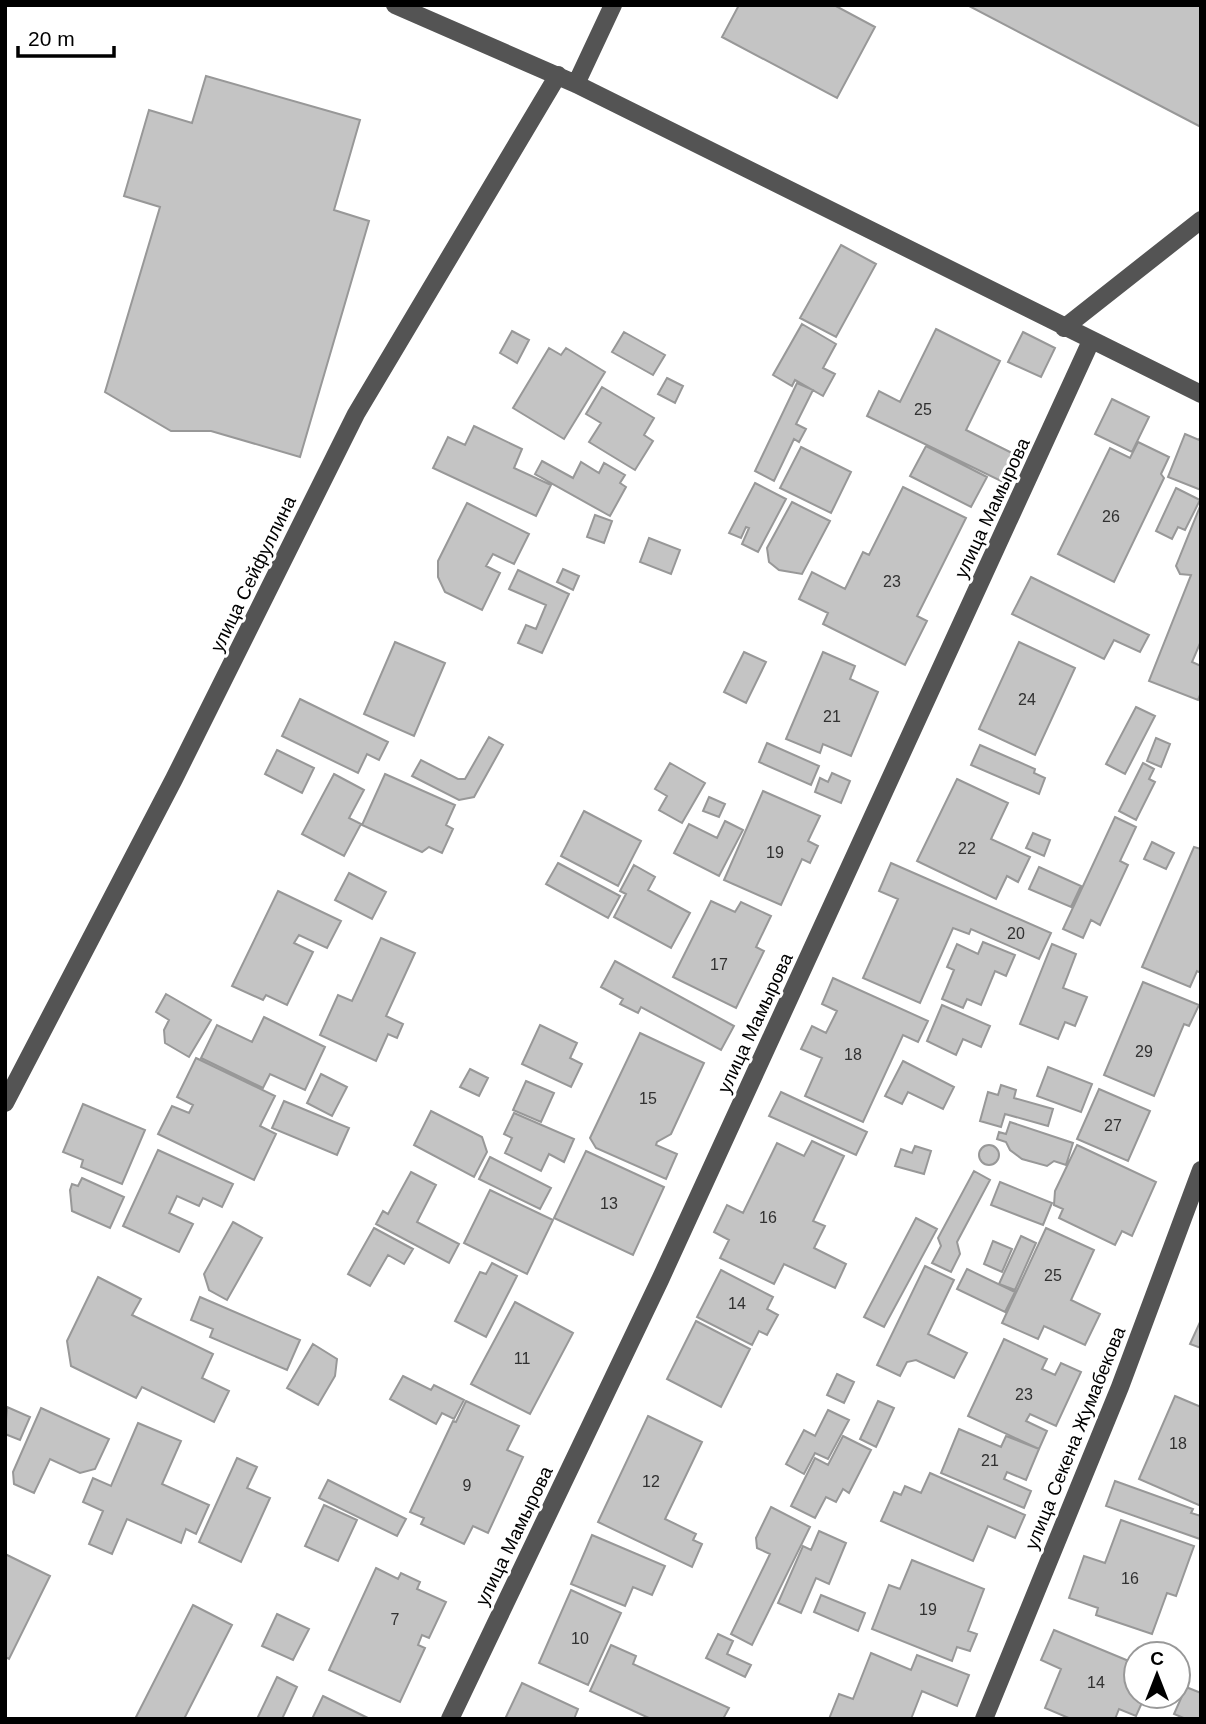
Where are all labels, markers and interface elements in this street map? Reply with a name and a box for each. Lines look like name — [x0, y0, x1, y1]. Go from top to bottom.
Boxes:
scale bar — [18, 14, 114, 58]
text: 20 m — [28, 27, 75, 50]
house number: 25 — [914, 401, 932, 418]
street label: улица Мамырова — [950, 434, 1034, 582]
street label: улица Сейфуллина — [206, 492, 300, 655]
house number: 26 — [1102, 508, 1120, 525]
house number: 23 — [883, 573, 901, 590]
house number: 24 — [1018, 691, 1036, 708]
house number: 21 — [823, 708, 841, 725]
house number: 22 — [958, 840, 976, 857]
house number: 19 — [766, 844, 784, 861]
house number: 20 — [1007, 925, 1025, 942]
street label: улица Мамырова — [713, 949, 797, 1097]
house number: 17 — [710, 956, 728, 973]
house number: 29 — [1135, 1043, 1153, 1060]
house number: 18 — [844, 1046, 862, 1063]
house number: 15 — [639, 1090, 657, 1107]
house number: 27 — [1104, 1117, 1122, 1134]
house number: 13 — [600, 1195, 618, 1212]
house number: 16 — [759, 1209, 777, 1226]
house number: 25 — [1044, 1267, 1062, 1284]
house number: 14 — [728, 1295, 746, 1312]
street label: улица Секена Жумабекова — [1021, 1323, 1130, 1552]
house number: 11 — [514, 1350, 530, 1367]
house number: 23 — [1015, 1386, 1033, 1403]
house number: 18 — [1169, 1435, 1187, 1452]
house number: 21 — [981, 1452, 999, 1469]
street label: улица Мамырова — [471, 1463, 557, 1609]
house number: 12 — [642, 1473, 660, 1490]
house number: 9 — [463, 1477, 472, 1494]
house number: 16 — [1121, 1570, 1139, 1587]
house number: 19 — [919, 1601, 937, 1618]
house number: 7 — [391, 1611, 400, 1628]
house number: 10 — [571, 1630, 589, 1647]
north arrow — [1122, 1640, 1192, 1710]
text: С — [1150, 1648, 1164, 1669]
house number: 14 — [1087, 1674, 1105, 1691]

